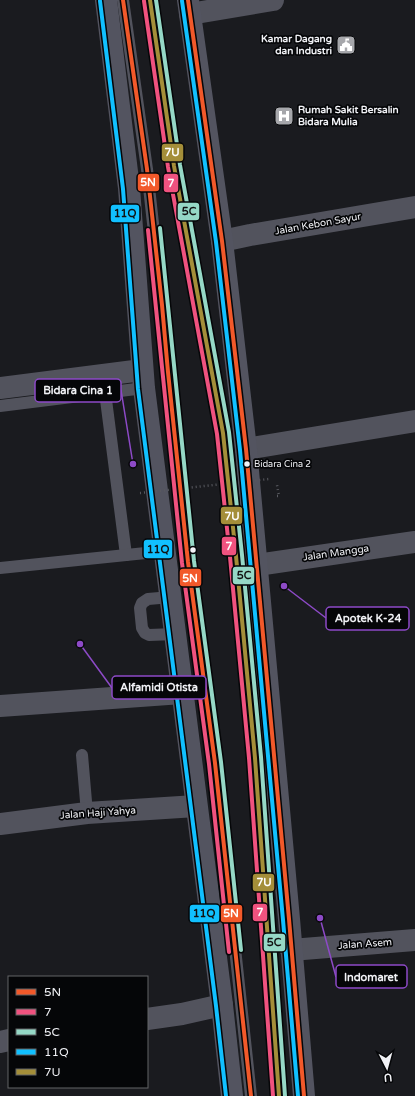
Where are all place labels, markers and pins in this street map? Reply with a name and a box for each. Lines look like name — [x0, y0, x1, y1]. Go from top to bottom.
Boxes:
place label: Kamar Dagang dan Industri — [261, 33, 333, 57]
public building icon: Kamar Dagang dan Industri — [335, 34, 357, 56]
place label: Rumah Sakit Bersalin Bidara Mulia — [298, 104, 399, 128]
hospital icon: Rumah Sakit Bersalin Bidara Mulia — [273, 105, 295, 127]
callout: Bidara Cina 1 — [35, 379, 121, 402]
marker: Bidara Cina 2 — [242, 459, 252, 469]
place label: Bidara Cina 2 — [254, 459, 311, 470]
unlabelled marker — [188, 545, 198, 555]
callout: Apotek K-24 — [326, 607, 409, 630]
callout: Alfamidi Otista — [112, 676, 206, 699]
callout: Indomaret — [336, 965, 407, 988]

